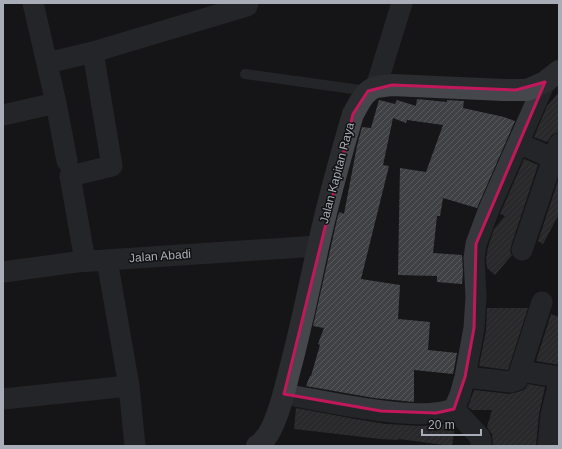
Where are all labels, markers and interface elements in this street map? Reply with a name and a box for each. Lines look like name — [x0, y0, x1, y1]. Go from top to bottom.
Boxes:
street label: Jalan Kapitan Raya — [317, 121, 357, 225]
street label: Jalan Abadi — [129, 247, 191, 265]
scale bar — [422, 411, 481, 437]
text: 20 m — [428, 418, 455, 432]

